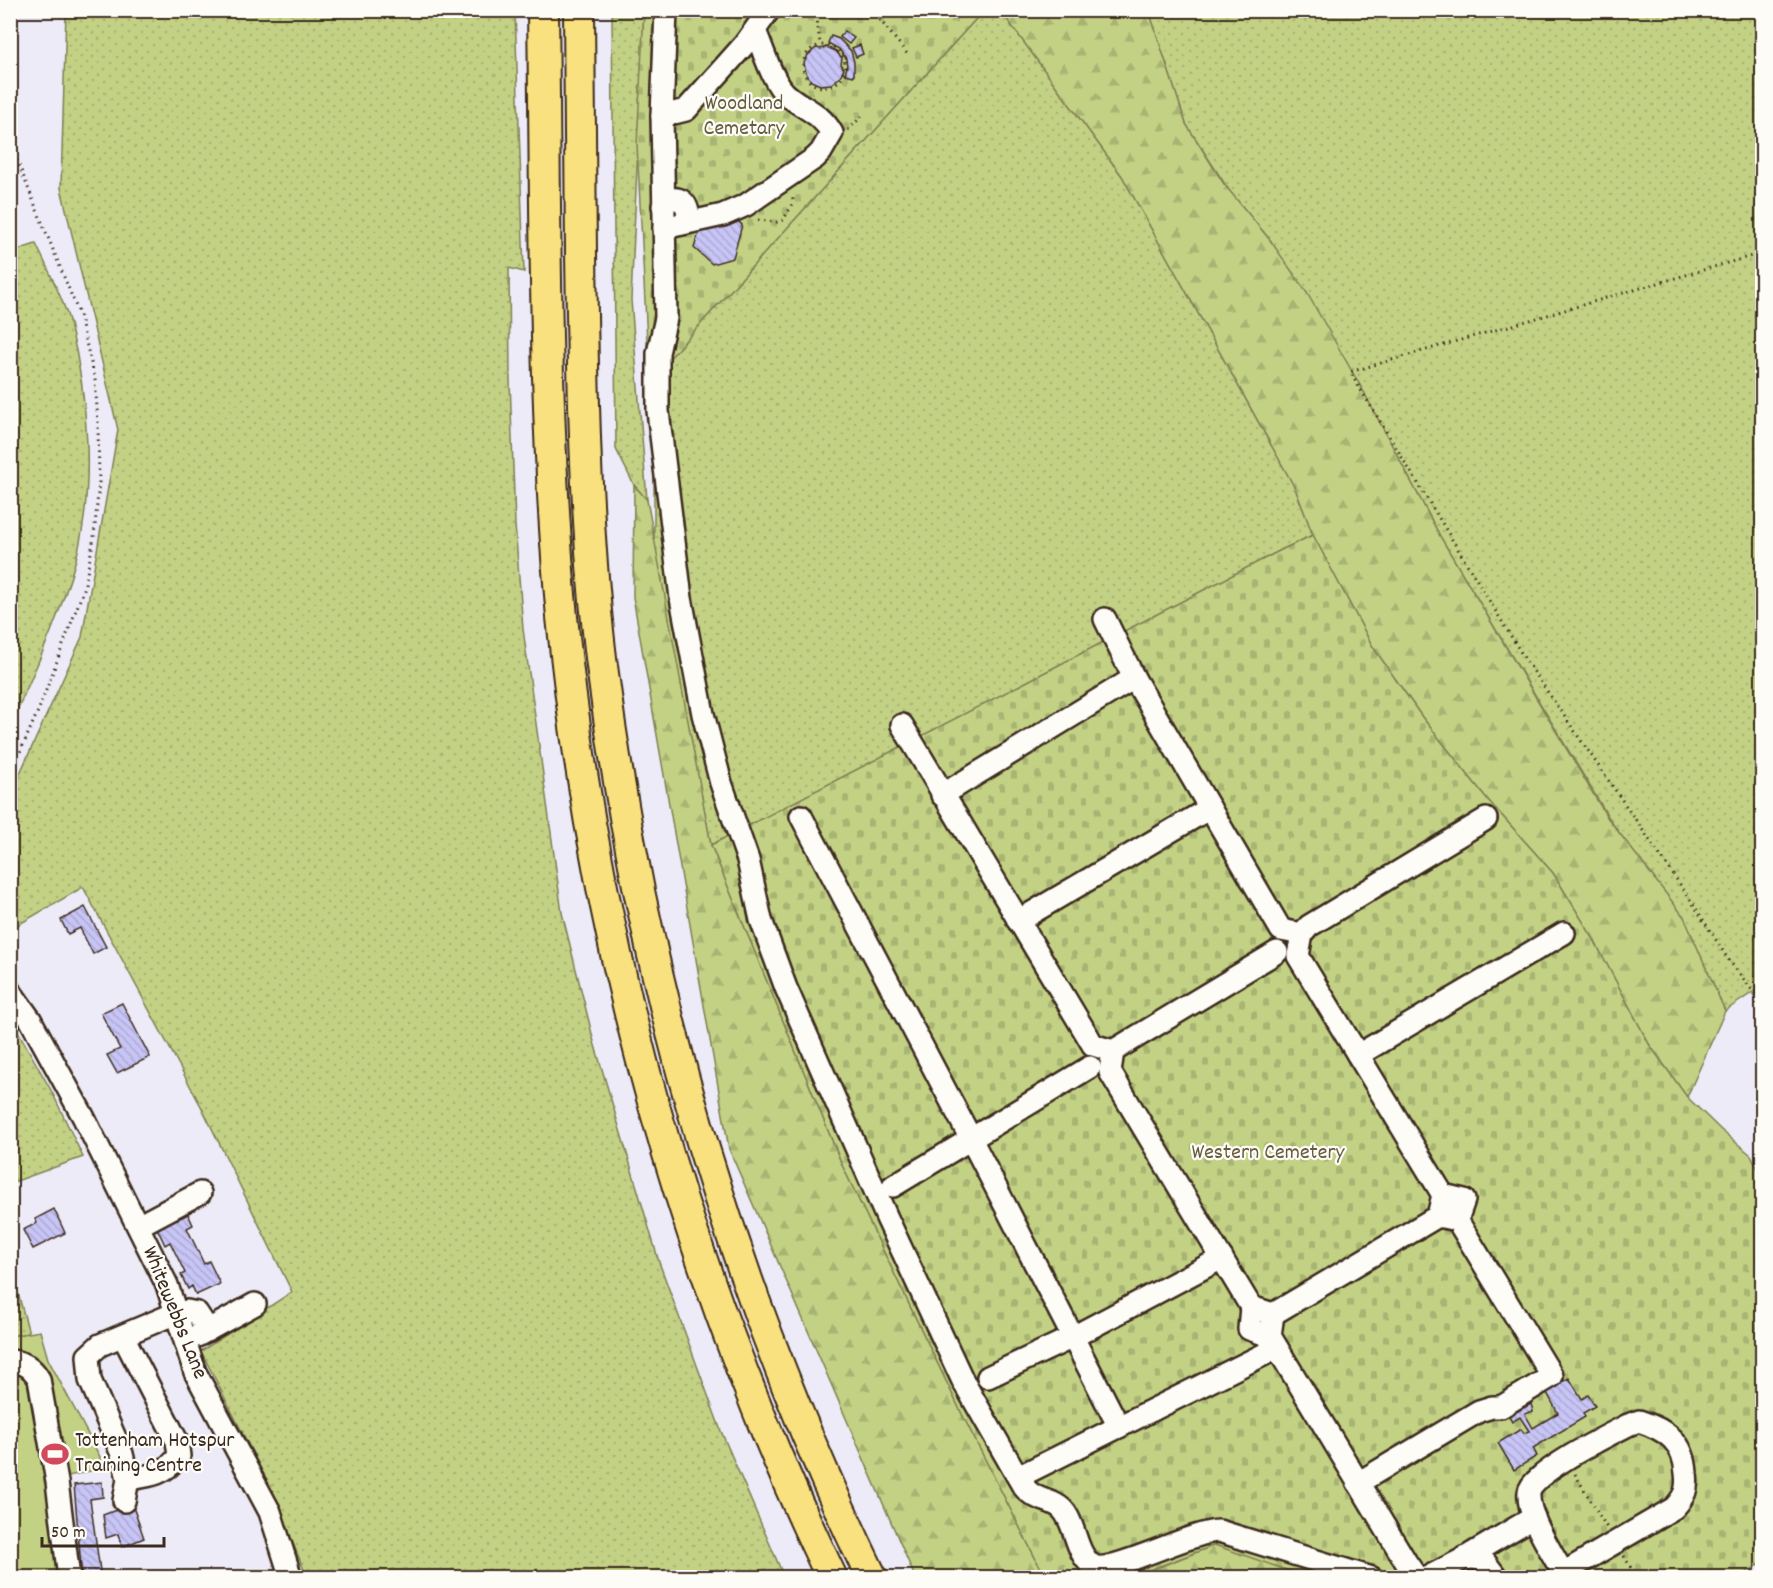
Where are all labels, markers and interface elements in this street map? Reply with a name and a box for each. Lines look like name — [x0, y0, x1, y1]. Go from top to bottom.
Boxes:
park label: Woodland Cemetary — [704, 89, 786, 145]
park label: Western Cemetery — [1192, 1138, 1346, 1169]
street label: Whitewebbs Lane — [133, 1242, 215, 1384]
place label: Tottenham Hotspur Training Centre — [75, 1426, 235, 1482]
sports icon: Tottenham Hotspur Training Centre — [40, 1439, 70, 1469]
scale bar — [42, 1510, 164, 1548]
text: 50 m — [51, 1521, 86, 1546]

